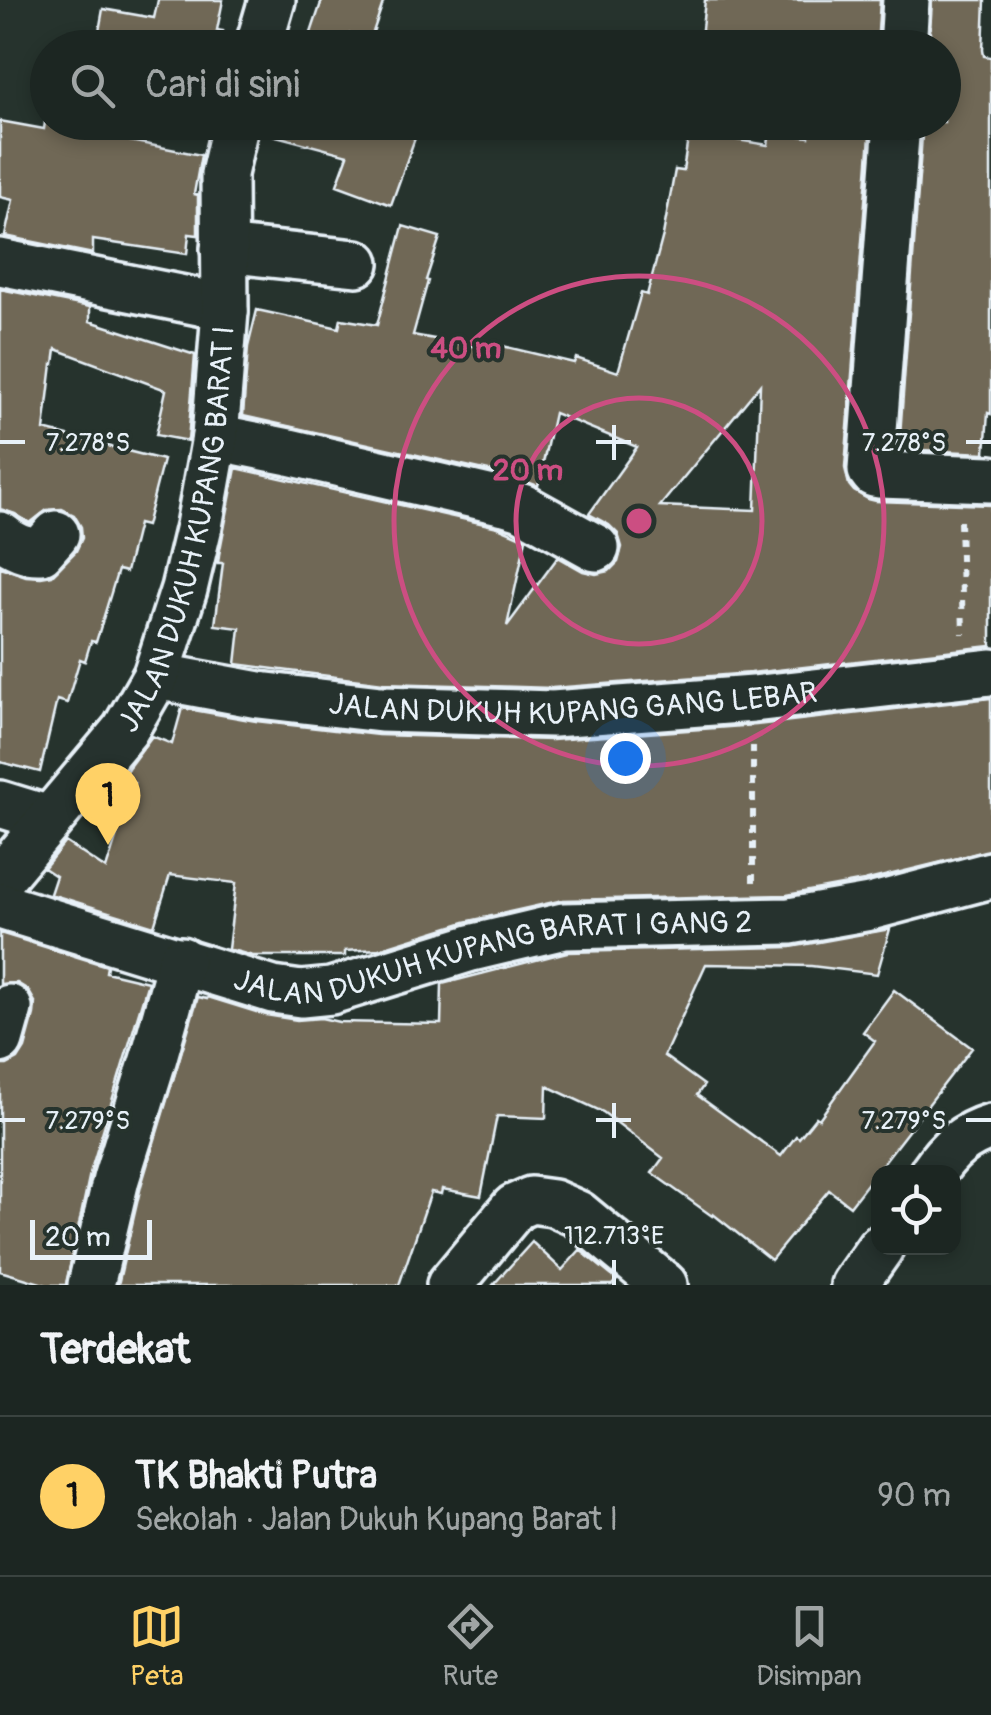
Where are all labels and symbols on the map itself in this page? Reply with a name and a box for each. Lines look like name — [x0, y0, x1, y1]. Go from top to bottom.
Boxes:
street label: JALAN DUKUH KUPANG BARAT I — [110, 325, 243, 739]
text: 40 m — [430, 330, 502, 367]
text: 7.278°S — [46, 428, 130, 459]
text: 7.278°S — [862, 428, 946, 459]
text: 20 m — [493, 452, 563, 489]
centre of rings — [621, 503, 657, 539]
street label: JALAN DUKUH KUPANG GANG LEBAR — [327, 674, 819, 733]
your location — [600, 733, 651, 784]
pin: 1 — [76, 762, 140, 845]
street label: JALAN DUKUH KUPANG BARAT I GANG 2 — [229, 904, 753, 1013]
text: 7.279°S — [46, 1106, 130, 1137]
text: 7.279°S — [862, 1106, 946, 1137]
scale bar — [30, 1215, 152, 1260]
text: 112.713°E — [564, 1221, 664, 1252]

